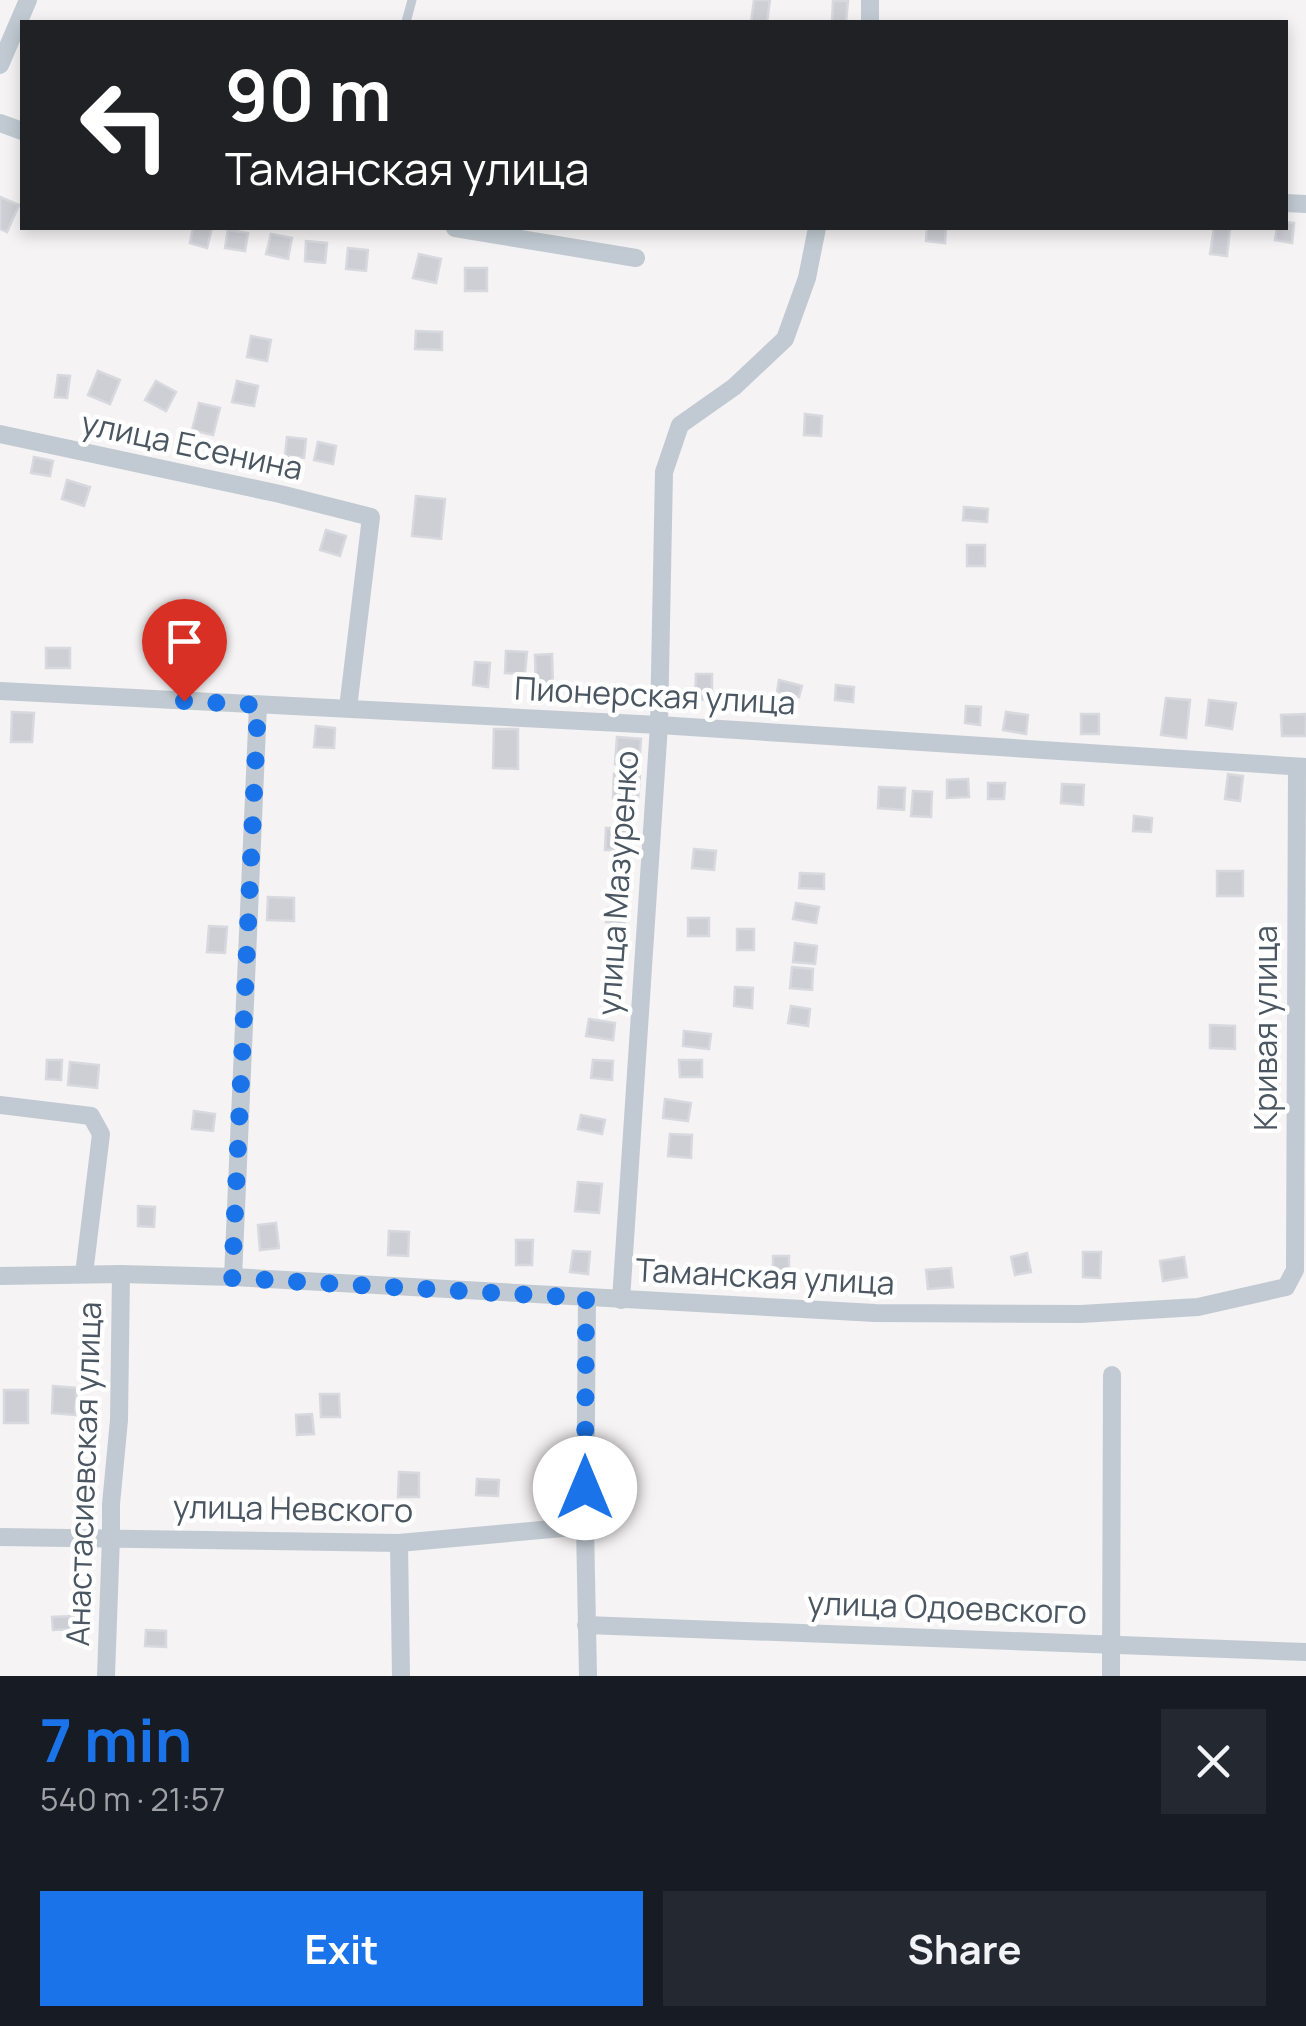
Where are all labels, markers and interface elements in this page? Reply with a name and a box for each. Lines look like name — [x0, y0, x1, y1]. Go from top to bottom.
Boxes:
text: 90 m — [225, 46, 392, 142]
icon: left — [60, 60, 190, 190]
text: Таманская улица — [225, 137, 590, 199]
street label: улица Есенина — [77, 400, 307, 490]
pin — [142, 599, 227, 702]
icon: arrive — [157, 614, 212, 669]
street label: Пионерская улица — [513, 666, 797, 724]
street label: улица Мазуренко — [586, 749, 648, 1017]
street label: Кривая улица — [1243, 925, 1287, 1131]
street label: Таманская улица — [634, 1247, 896, 1305]
street label: Анастасиевская улица — [55, 1301, 111, 1647]
position arrow — [533, 1436, 637, 1540]
street label: улица Невского — [173, 1484, 414, 1532]
street label: улица Одоевского — [807, 1580, 1087, 1634]
text: 7 min — [40, 1698, 192, 1780]
button: close — [1161, 1709, 1266, 1814]
text: 540 m · 21:57 — [40, 1777, 225, 1821]
button: Exit — [40, 1891, 643, 2006]
button: Share — [663, 1891, 1266, 2006]

